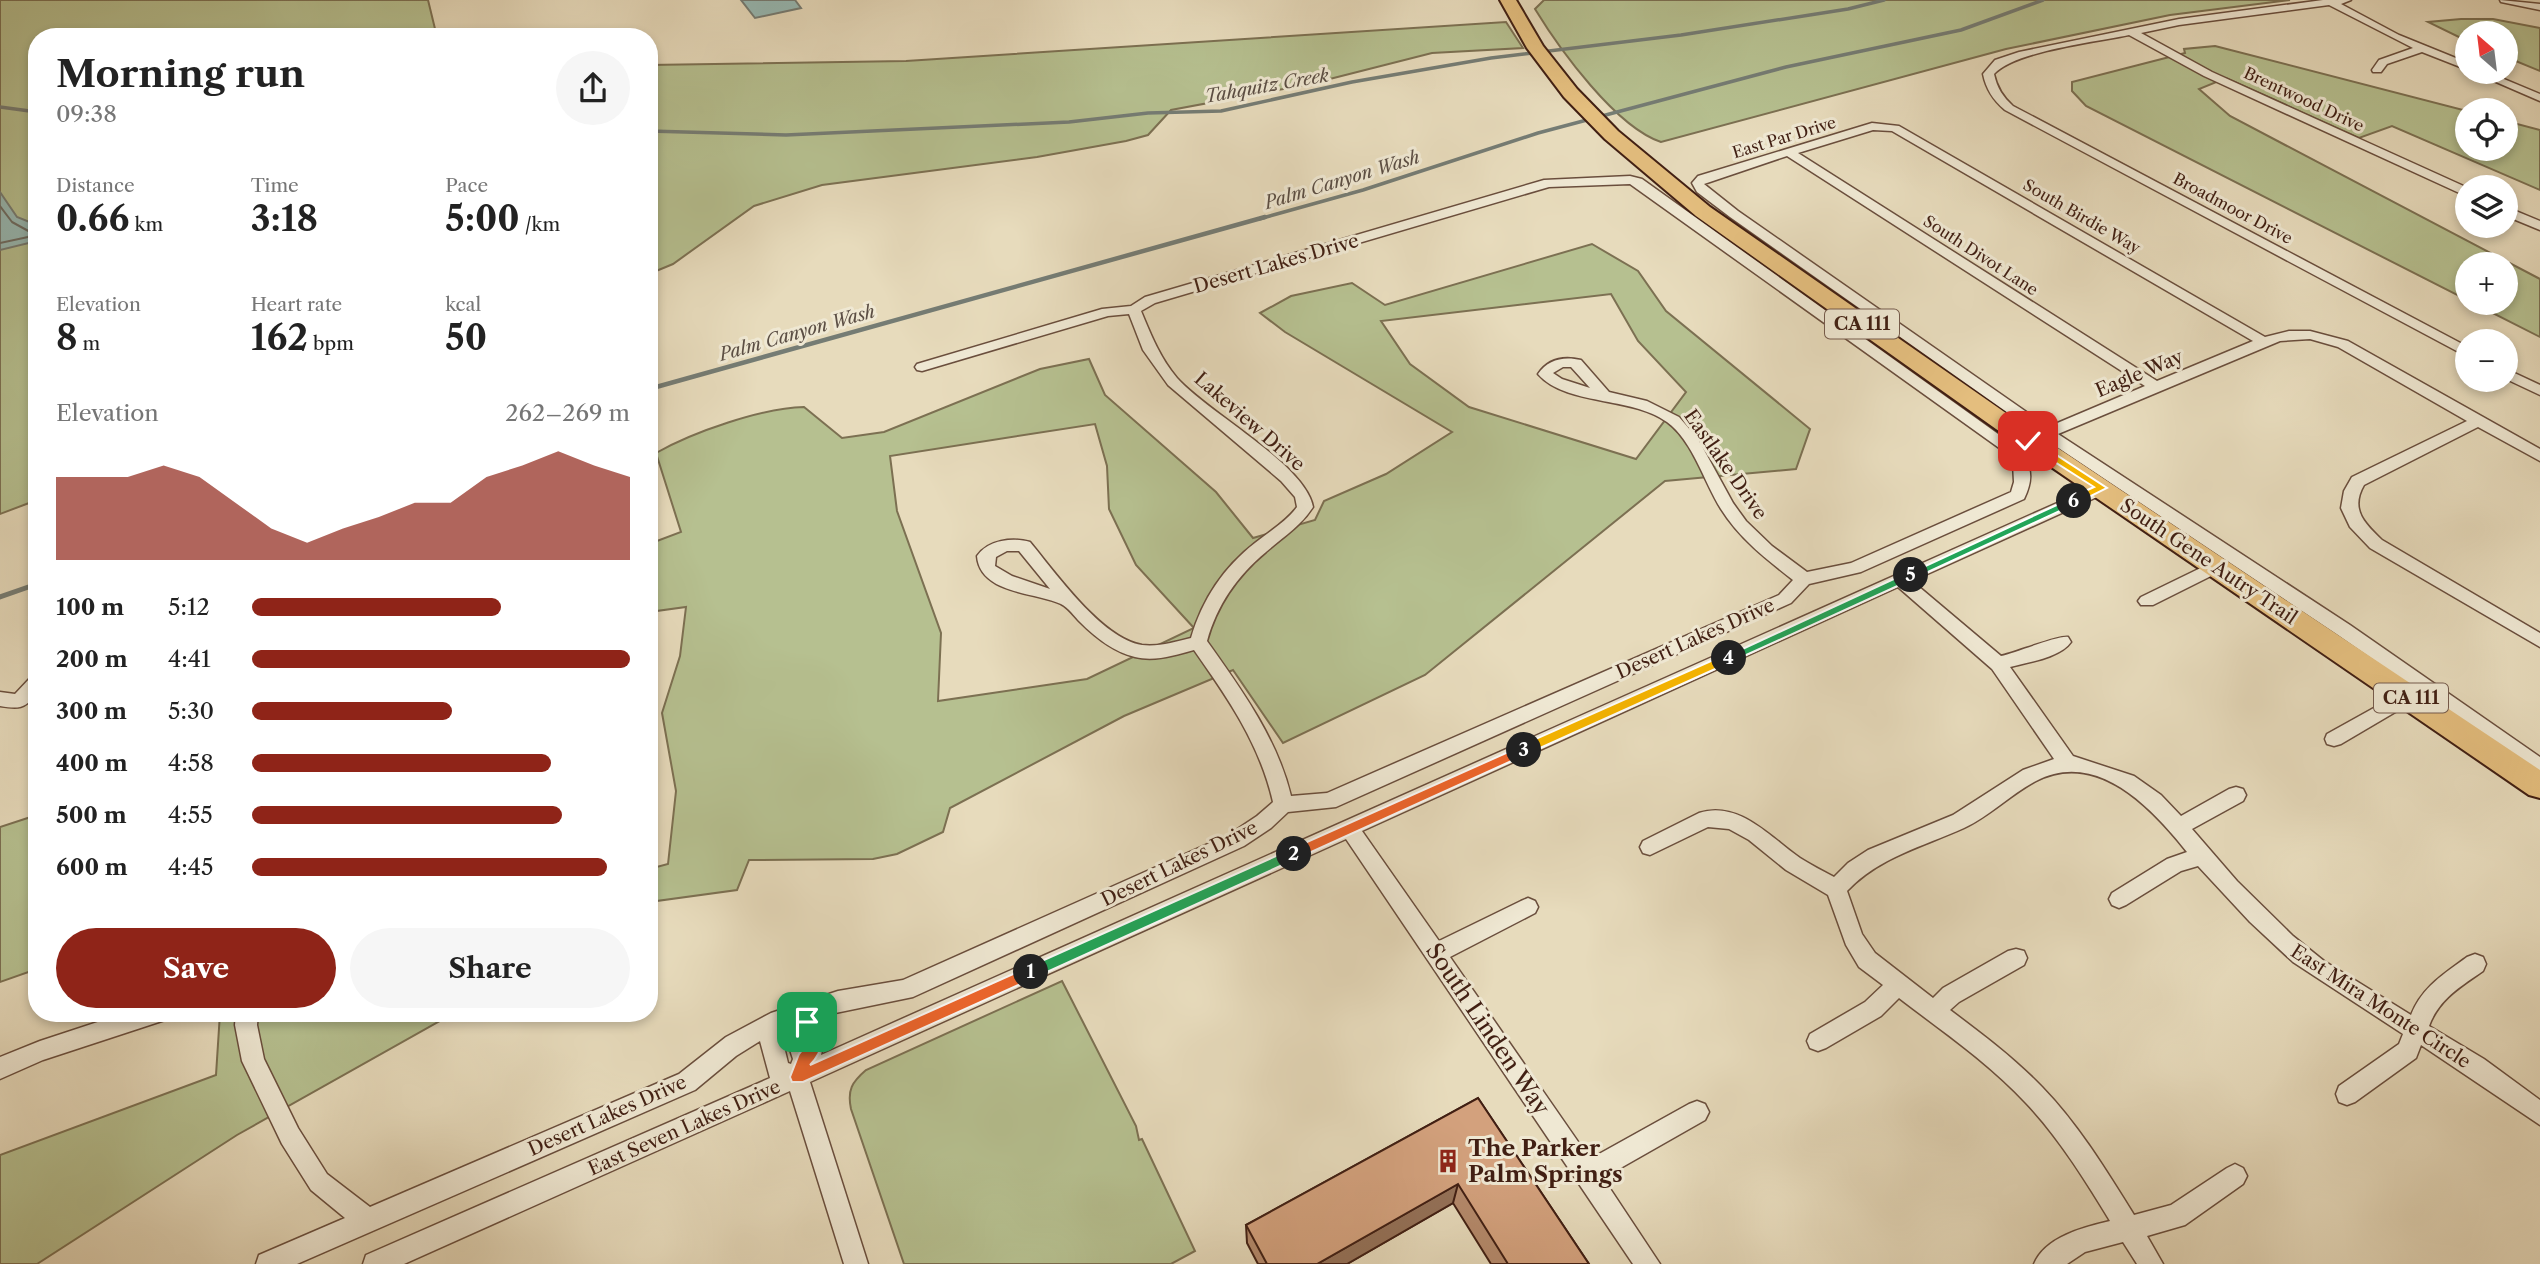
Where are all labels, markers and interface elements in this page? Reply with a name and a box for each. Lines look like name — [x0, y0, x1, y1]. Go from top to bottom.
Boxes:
north arrow — [2455, 21, 2518, 84]
map controls — [2455, 21, 2518, 392]
text: Morning run — [56, 50, 305, 97]
button: share — [556, 51, 630, 125]
street label: Brentwood Drive — [2241, 62, 2367, 136]
water label: Tahquitz Creek — [1203, 64, 1331, 108]
button: locate — [2455, 98, 2518, 161]
text: 09:38 — [56, 100, 117, 128]
street label: East Par Drive — [1730, 112, 1838, 162]
water label: Palm Canyon Wash — [1260, 146, 1422, 215]
street label: Broadmoor Drive — [2170, 168, 2296, 248]
text: Distance — [56, 174, 135, 197]
text: Time — [251, 174, 299, 197]
text: Pace — [445, 174, 488, 197]
street label: South Birdie Way — [2020, 174, 2145, 258]
button: layers — [2455, 175, 2518, 238]
text: 0.66 — [56, 197, 129, 240]
text: 3:18 — [251, 197, 318, 240]
text: 5:00 — [445, 197, 520, 240]
street label: South Divot Lane — [1920, 210, 2042, 300]
text: km — [129, 213, 163, 236]
text: /km — [520, 213, 560, 236]
street label: Desert Lakes Drive — [1191, 229, 1361, 298]
button: + — [2455, 252, 2518, 315]
text: Elevation — [56, 293, 141, 316]
text: Heart rate — [251, 293, 342, 316]
text: kcal — [445, 293, 481, 316]
water label: Palm Canyon Wash — [715, 300, 877, 366]
road number: CA 111 — [1825, 310, 1899, 338]
text: 8 — [56, 316, 78, 359]
text: 162 — [251, 316, 308, 359]
text: 50 — [445, 316, 487, 359]
button: − — [2455, 329, 2518, 392]
text: m — [78, 332, 100, 355]
text: bpm — [308, 332, 354, 355]
street label: Eagle Way — [2092, 345, 2187, 402]
street label: Lakeview Drive — [1190, 367, 1310, 476]
text: Elevation — [56, 399, 159, 427]
text: 262–269 m — [505, 399, 630, 427]
street label: Eastlake Drive — [1679, 405, 1772, 524]
pin — [1998, 411, 2058, 471]
icon: check — [2009, 422, 2047, 460]
pin: 6 — [2056, 484, 2092, 518]
text: 6 — [2068, 489, 2079, 512]
street label: South Gene Autry Trail — [2116, 494, 2302, 629]
pin: 5 — [1894, 558, 1928, 592]
text: 5 — [1905, 563, 1916, 586]
text: 100 m — [56, 593, 124, 621]
text: 5:12 — [168, 593, 210, 621]
street label: Desert Lakes Drive — [1613, 593, 1778, 684]
pin: 4 — [1712, 640, 1746, 676]
text: 200 m — [56, 645, 128, 673]
text: 4:41 — [168, 645, 211, 673]
text: 4 — [1723, 646, 1734, 669]
road number: CA 111 — [2374, 684, 2448, 712]
text: 300 m — [56, 697, 127, 725]
text: 5:30 — [168, 697, 214, 725]
pin: 3 — [1506, 732, 1542, 768]
text: 3 — [1518, 738, 1529, 761]
text: 400 m — [56, 749, 128, 777]
text: 4:58 — [168, 749, 214, 777]
text: 500 m — [56, 801, 127, 829]
text: 4:55 — [168, 801, 213, 829]
street label: Desert Lakes Drive — [1097, 816, 1261, 911]
pin: 2 — [1276, 836, 1312, 872]
text: 2 — [1288, 842, 1299, 865]
text: 600 m — [56, 853, 128, 881]
text: 4:45 — [168, 853, 214, 881]
button: Save — [56, 928, 336, 1008]
button: Share — [350, 928, 630, 1008]
street label: South Linden Way — [1420, 938, 1556, 1120]
street label: East Mira Monte Circle — [2286, 940, 2475, 1073]
pin: 1 — [1014, 954, 1048, 990]
text: 1 — [1026, 960, 1035, 983]
pin — [777, 992, 837, 1052]
icon: arrive — [788, 1003, 826, 1041]
street label: Desert Lakes Drive — [525, 1070, 690, 1161]
street label: East Seven Lakes Drive — [584, 1075, 784, 1180]
place label: The Parker Palm Springs — [1468, 1134, 1623, 1188]
building icon: The Parker Palm Springs — [1434, 1147, 1462, 1175]

